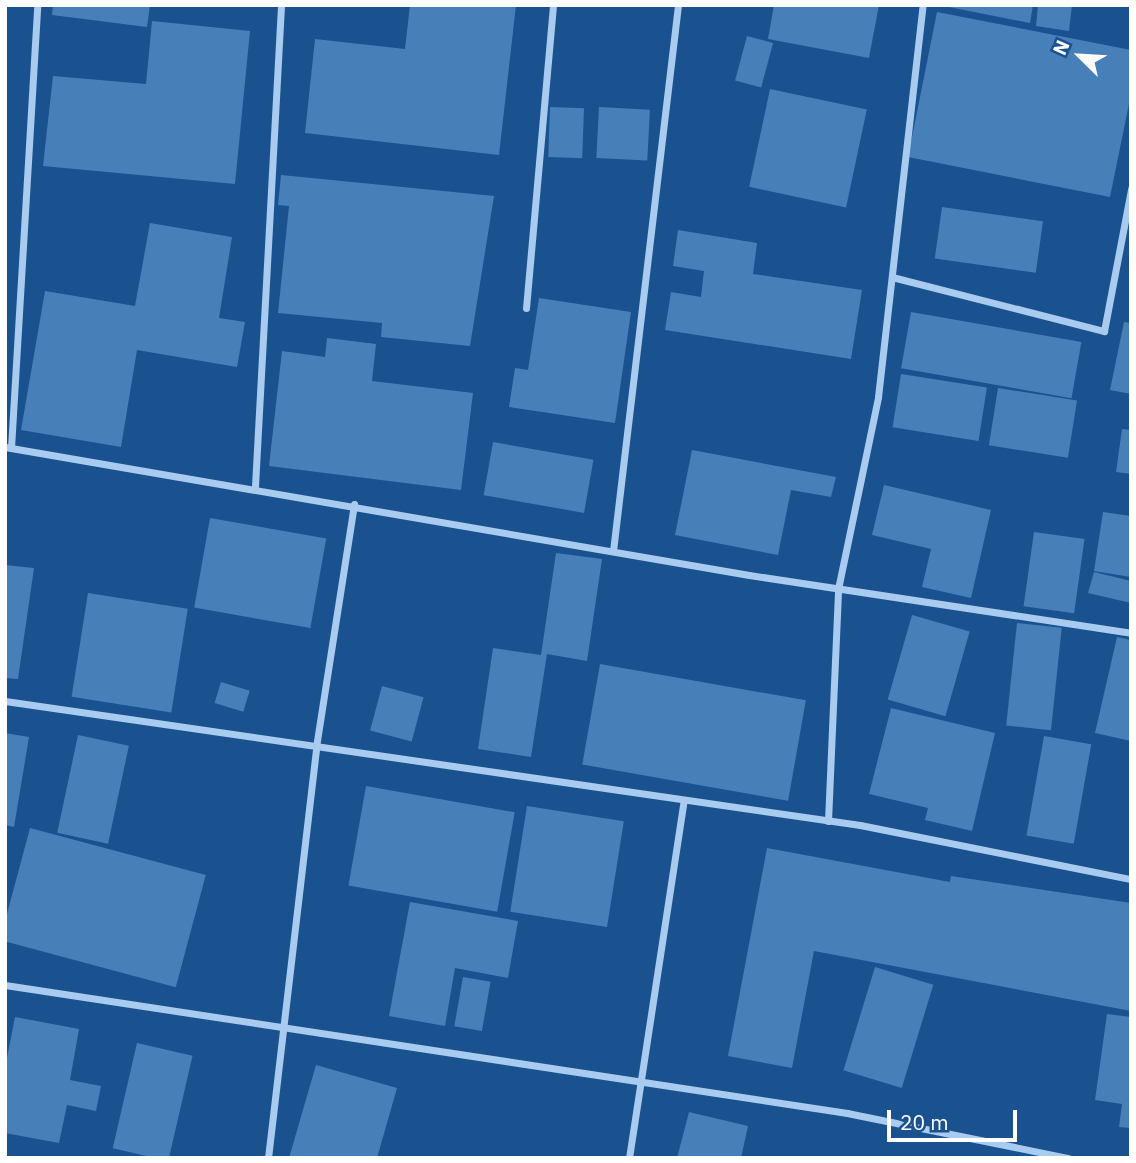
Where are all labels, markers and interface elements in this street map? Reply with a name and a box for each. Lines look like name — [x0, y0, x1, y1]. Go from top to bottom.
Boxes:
north arrow — [1045, 21, 1115, 91]
text: N — [1047, 36, 1075, 59]
scale bar — [891, 1096, 1020, 1140]
text: 20 m — [900, 1108, 949, 1136]

